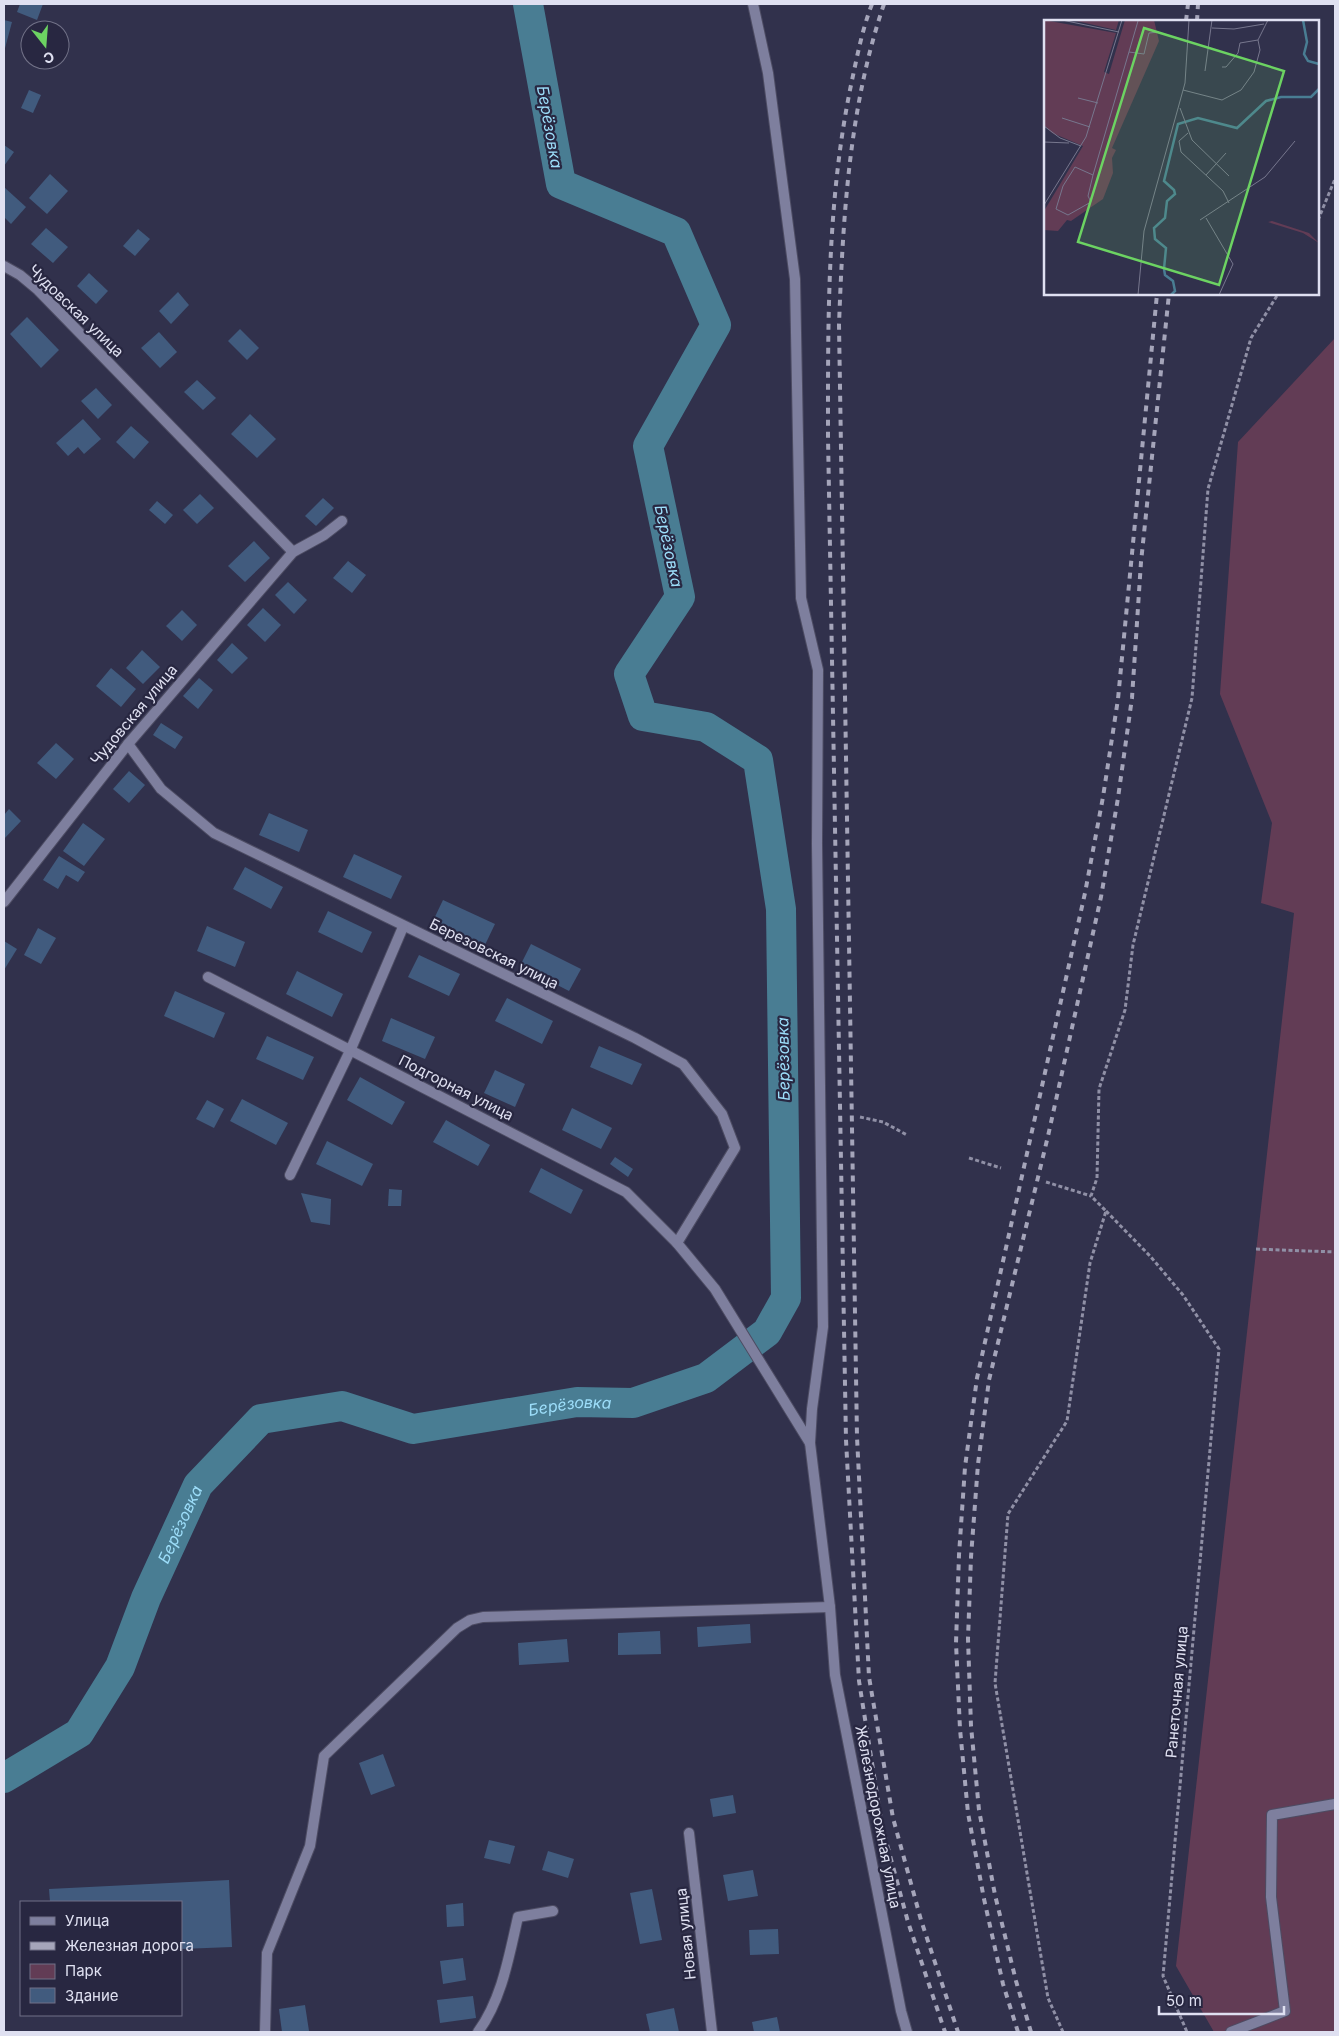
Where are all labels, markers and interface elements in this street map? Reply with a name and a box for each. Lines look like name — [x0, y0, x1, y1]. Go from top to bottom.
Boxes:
north arrow — [20, 20, 70, 70]
inset map — [1044, 20, 1319, 295]
text: С — [42, 48, 56, 68]
water label: Берёзовка — [533, 84, 567, 170]
street label: Чудовская улица — [25, 260, 128, 361]
water label: Берёзовка — [651, 503, 688, 589]
street label: Чудовская улица — [86, 661, 181, 769]
street label: Березовская улица — [426, 914, 562, 993]
water label: Берёзовка — [772, 1017, 794, 1101]
street label: Подгорная улица — [396, 1050, 517, 1125]
water label: Берёзовка — [527, 1392, 612, 1420]
water label: Берёзовка — [153, 1482, 207, 1567]
street label: Ранеточная улица — [1161, 1625, 1192, 1759]
street label: Железнодорожная улица — [851, 1724, 906, 1910]
street label: Новая улица — [671, 1887, 700, 1981]
legend — [20, 1901, 182, 2016]
text: Улица — [65, 1911, 109, 1930]
text: Железная дорога — [65, 1936, 194, 1955]
text: Парк — [65, 1961, 102, 1980]
scale bar — [1159, 1984, 1284, 2016]
text: Здание — [65, 1986, 119, 2005]
text: 50 m — [1166, 1991, 1202, 2010]

